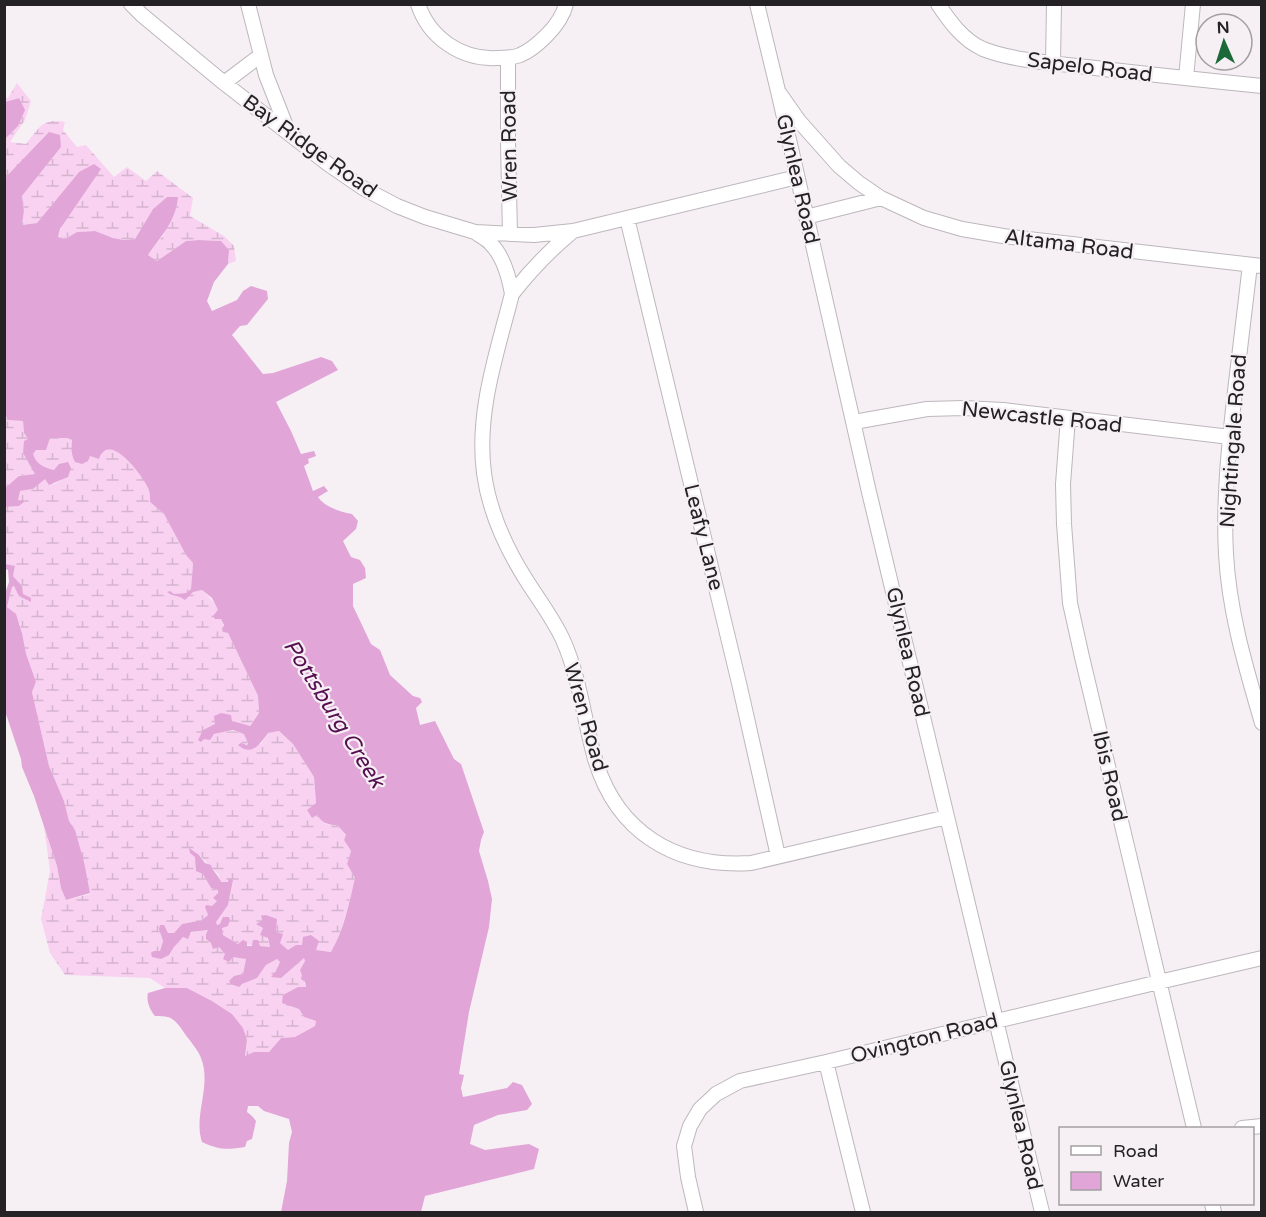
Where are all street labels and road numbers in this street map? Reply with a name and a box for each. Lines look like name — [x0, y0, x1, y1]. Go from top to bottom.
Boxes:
street label: Sapelo Road — [1026, 47, 1154, 88]
street label: Bay Ridge Road — [238, 89, 382, 203]
street label: Wren Road — [496, 90, 523, 202]
street label: Glynlea Road — [770, 112, 825, 246]
street label: Altama Road — [1003, 224, 1135, 265]
street label: Nightingale Road — [1215, 353, 1252, 529]
street label: Newcastle Road — [960, 397, 1123, 438]
street label: Leafy Lane — [678, 481, 729, 593]
street label: Glynlea Road — [880, 585, 935, 719]
street label: Wren Road — [558, 660, 613, 774]
street label: Ibis Road — [1087, 728, 1132, 824]
street label: Ovington Road — [848, 1008, 1000, 1069]
street label: Glynlea Road — [993, 1058, 1048, 1192]

